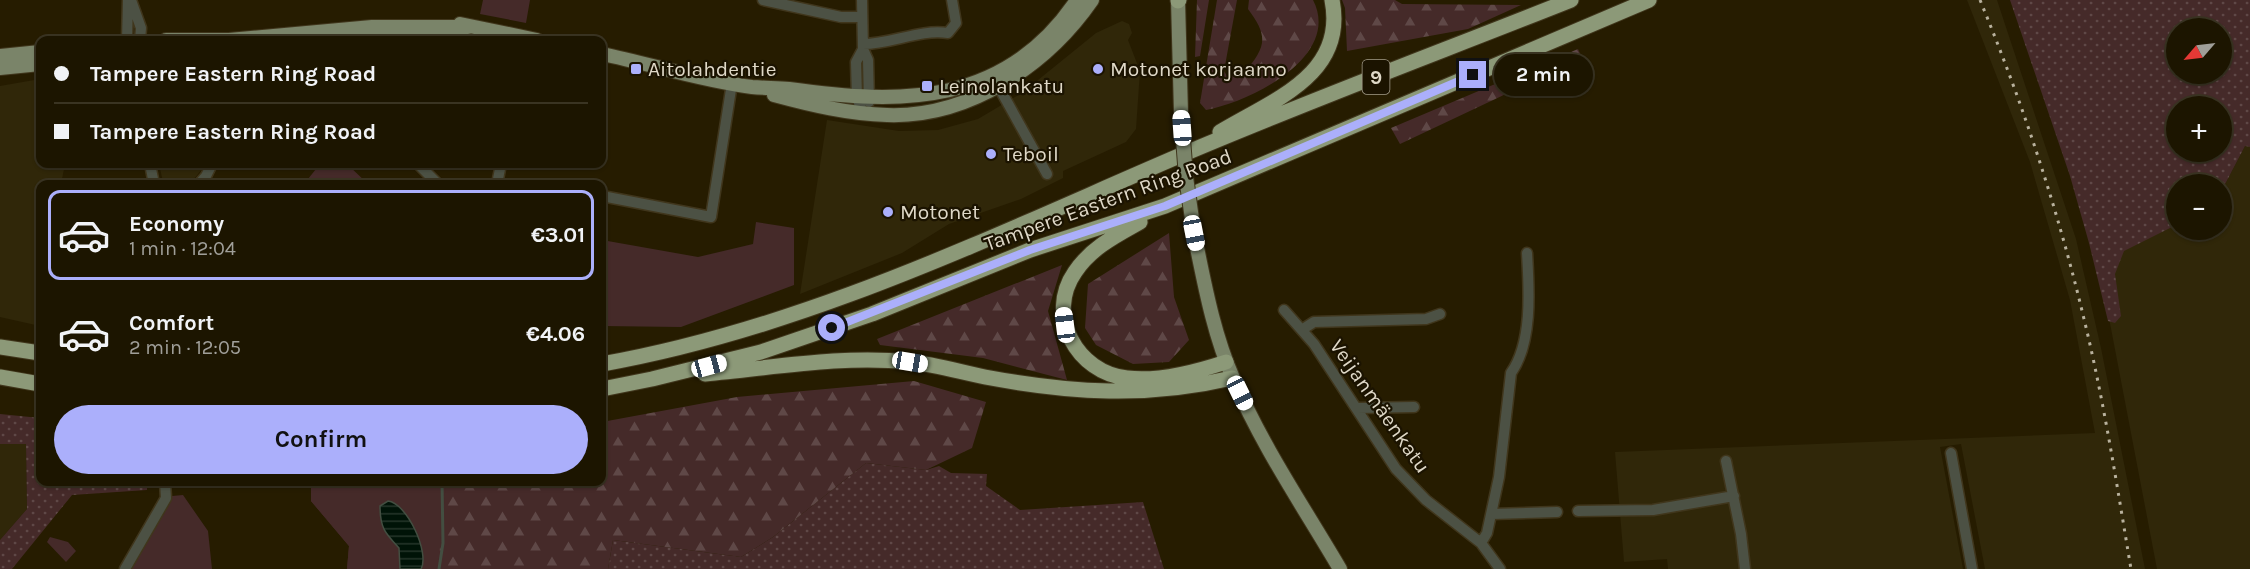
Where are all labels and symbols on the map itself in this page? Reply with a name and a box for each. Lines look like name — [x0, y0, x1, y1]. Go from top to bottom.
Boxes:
north arrow — [2166, 18, 2232, 84]
callout: 2 min — [1494, 54, 1593, 96]
place label: Aitolahdentie — [648, 57, 777, 81]
place label: Motonet korjaamo — [1110, 57, 1287, 81]
road number: 9 — [1362, 60, 1390, 94]
route end — [1459, 61, 1486, 88]
marker: Aitolahdentie — [629, 62, 643, 76]
marker: Motonet korjaamo — [1091, 62, 1105, 76]
place label: Leinolankatu — [939, 74, 1064, 98]
marker: Leinolankatu — [920, 79, 934, 93]
car — [1172, 109, 1192, 147]
place label: Teboil — [1003, 142, 1059, 166]
street label: Tampere Eastern Ring Road — [981, 144, 1235, 256]
marker: Teboil — [984, 147, 998, 161]
place label: Motonet — [900, 200, 980, 224]
marker: Motonet — [881, 205, 895, 219]
car — [1182, 214, 1206, 252]
car — [1054, 306, 1076, 344]
route start — [818, 314, 845, 341]
street label: Veijanmäenkatu — [1325, 335, 1435, 477]
car — [891, 350, 929, 374]
car — [689, 353, 729, 379]
car — [1224, 373, 1256, 413]

